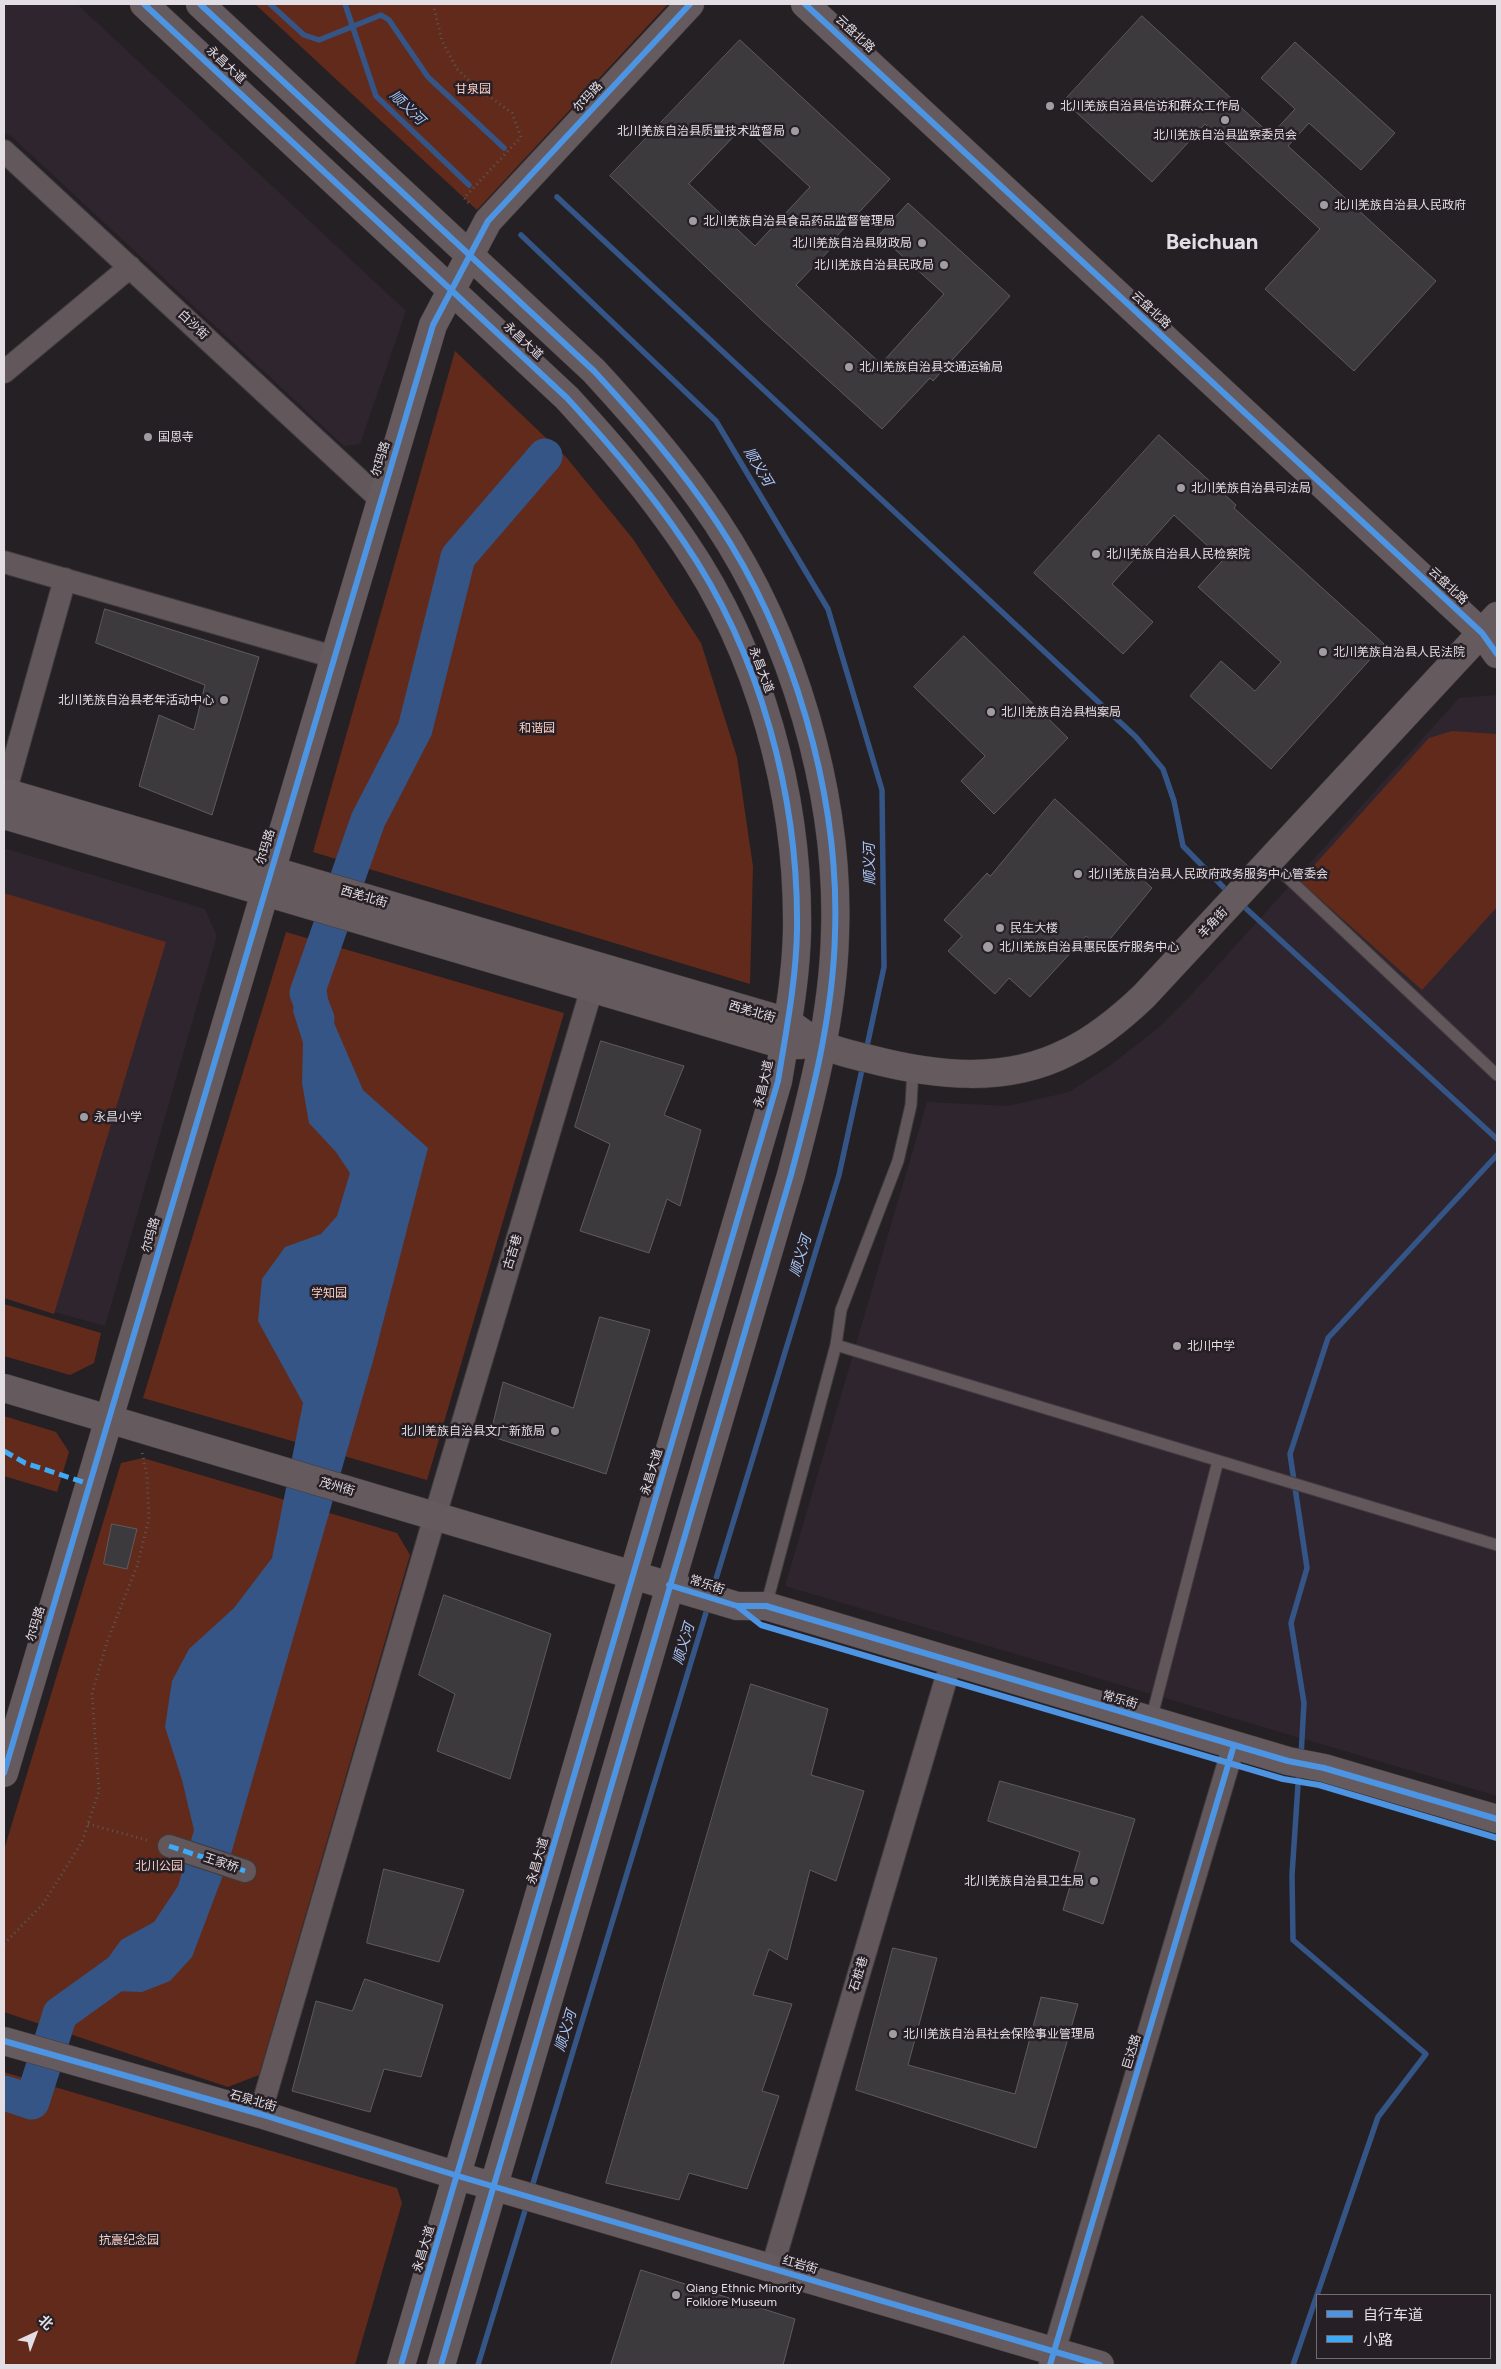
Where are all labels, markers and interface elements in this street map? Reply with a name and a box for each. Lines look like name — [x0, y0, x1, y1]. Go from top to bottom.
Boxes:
street label: 云盘北路 — [833, 12, 877, 56]
street label: 永昌大道 — [204, 43, 248, 87]
street label: 尔玛路 — [570, 79, 606, 115]
park label: 甘泉园 — [455, 82, 491, 96]
water label: 顺义河 — [386, 87, 428, 129]
place label: 北川羌族自治县信访和群众工作局 — [1060, 99, 1240, 113]
marker: 北川羌族自治县信访和群众工作局 — [1044, 100, 1056, 112]
marker: 北川羌族自治县监察委员会 — [1219, 114, 1231, 126]
place label: 北川羌族自治县质量技术监督局 — [617, 124, 785, 138]
marker: 北川羌族自治县质量技术监督局 — [789, 125, 801, 137]
place label: 北川羌族自治县监察委员会 — [1153, 128, 1297, 142]
place label: 北川羌族自治县人民政府 — [1334, 198, 1466, 212]
marker: 北川羌族自治县人民政府 — [1318, 199, 1330, 211]
place label: 北川羌族自治县食品药品监督管理局 — [703, 214, 895, 228]
marker: 北川羌族自治县食品药品监督管理局 — [687, 215, 699, 227]
district label: Beichuan — [1166, 230, 1258, 256]
place label: 北川羌族自治县财政局 — [792, 236, 912, 250]
marker: 北川羌族自治县财政局 — [916, 237, 928, 249]
place label: 北川羌族自治县民政局 — [814, 258, 934, 272]
marker: 北川羌族自治县民政局 — [938, 259, 950, 271]
street label: 云盘北路 — [1129, 288, 1173, 332]
street label: 白沙街 — [175, 307, 211, 343]
street label: 永昌大道 — [501, 319, 545, 363]
place label: 北川羌族自治县交通运输局 — [859, 360, 1003, 374]
marker: 北川羌族自治县交通运输局 — [843, 361, 855, 373]
place label: 国恩寺 — [158, 430, 194, 444]
marker: 国恩寺 — [142, 431, 154, 443]
street label: 尔玛路 — [369, 440, 393, 478]
water label: 顺义河 — [740, 445, 776, 489]
place label: 北川羌族自治县司法局 — [1191, 481, 1311, 495]
marker: 北川羌族自治县司法局 — [1175, 482, 1187, 494]
place label: 北川羌族自治县人民检察院 — [1106, 547, 1250, 561]
marker: 北川羌族自治县人民检察院 — [1090, 548, 1102, 560]
street label: 云盘北路 — [1426, 564, 1470, 608]
street label: 永昌大道 — [746, 645, 776, 695]
place label: 北川羌族自治县人民法院 — [1333, 645, 1465, 659]
marker: 北川羌族自治县人民法院 — [1317, 646, 1329, 658]
place label: 北川羌族自治县老年活动中心 — [58, 693, 214, 707]
marker: 北川羌族自治县老年活动中心 — [218, 694, 230, 706]
place label: 北川羌族自治县档案局 — [1001, 705, 1121, 719]
marker: 北川羌族自治县档案局 — [985, 706, 997, 718]
park label: 和谐园 — [519, 721, 555, 735]
street label: 尔玛路 — [254, 828, 278, 866]
water label: 顺义河 — [861, 843, 879, 885]
place label: 北川羌族自治县人民政府政务服务中心管委会 — [1088, 867, 1328, 881]
marker: 北川羌族自治县人民政府政务服务中心管委会 — [1072, 868, 1084, 880]
street label: 西羌北街 — [339, 883, 389, 911]
street label: 羊角街 — [1195, 905, 1231, 941]
place label: 民生大楼 — [1010, 921, 1058, 935]
marker: 民生大楼 — [994, 922, 1006, 934]
marker: 北川羌族自治县惠民医疗服务中心 — [981, 940, 995, 954]
place label: 北川羌族自治县惠民医疗服务中心 — [999, 940, 1179, 954]
street label: 西羌北街 — [727, 998, 777, 1026]
street label: 永昌大道 — [752, 1059, 776, 1109]
place label: 永昌小学 — [94, 1110, 142, 1124]
marker: 永昌小学 — [78, 1111, 90, 1123]
street label: 尔玛路 — [139, 1216, 163, 1254]
street label: 古吉巷 — [501, 1233, 525, 1271]
water label: 顺义河 — [787, 1233, 815, 1279]
park label: 学知园 — [311, 1286, 347, 1300]
place label: 北川中学 — [1187, 1339, 1235, 1353]
marker: 北川中学 — [1171, 1340, 1183, 1352]
place label: 北川羌族自治县文广新旅局 — [401, 1424, 545, 1438]
marker: 北川羌族自治县文广新旅局 — [549, 1425, 561, 1437]
street label: 永昌大道 — [638, 1447, 666, 1497]
street label: 茂州街 — [318, 1475, 356, 1499]
street label: 常乐街 — [688, 1573, 726, 1597]
street label: 尔玛路 — [24, 1605, 48, 1643]
water label: 顺义河 — [670, 1621, 698, 1667]
street label: 常乐街 — [1101, 1688, 1139, 1712]
street label: 永昌大道 — [524, 1836, 552, 1886]
street label: 王家桥 — [202, 1851, 240, 1875]
park label: 北川公园 — [135, 1859, 183, 1873]
place label: 北川羌族自治县卫生局 — [964, 1874, 1084, 1888]
marker: 北川羌族自治县卫生局 — [1088, 1875, 1100, 1887]
street label: 石桩巷 — [847, 1955, 871, 1993]
water label: 顺义河 — [552, 2008, 580, 2054]
place label: 北川羌族自治县社会保险事业管理局 — [903, 2027, 1095, 2041]
marker: 北川羌族自治县社会保险事业管理局 — [887, 2028, 899, 2040]
street label: 巨达路 — [1120, 2033, 1144, 2071]
street label: 石泉北街 — [228, 2087, 278, 2115]
street label: 永昌大道 — [410, 2224, 438, 2274]
park label: 抗震纪念园 — [99, 2233, 159, 2247]
street label: 红岩街 — [781, 2253, 819, 2277]
place label: Qiang Ethnic Minority Folklore Museum — [686, 2281, 803, 2309]
marker: Qiang Ethnic Minority Folklore Museum — [670, 2289, 682, 2301]
legend — [1316, 2294, 1491, 2359]
text: 自行车道 — [1363, 2306, 1423, 2324]
north arrow — [10, 2309, 60, 2359]
text: 北 — [35, 2312, 56, 2334]
text: 小路 — [1363, 2331, 1393, 2349]

